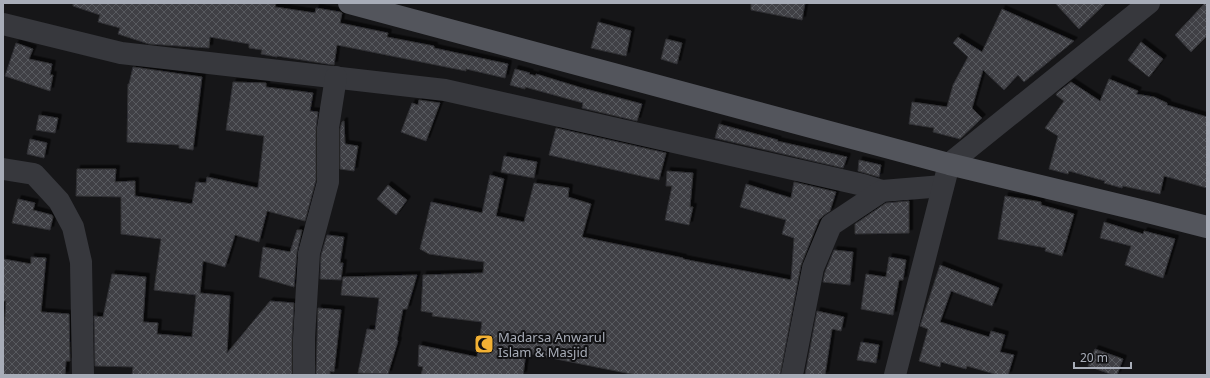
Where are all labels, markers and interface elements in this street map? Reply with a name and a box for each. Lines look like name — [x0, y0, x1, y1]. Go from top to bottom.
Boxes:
place label: Madarsa Anwarul Islam & Masjid — [498, 328, 605, 361]
mosque icon: Madarsa Anwarul Islam & Masjid — [473, 333, 495, 355]
scale bar — [1074, 344, 1131, 370]
text: 20 m — [1080, 349, 1108, 366]

